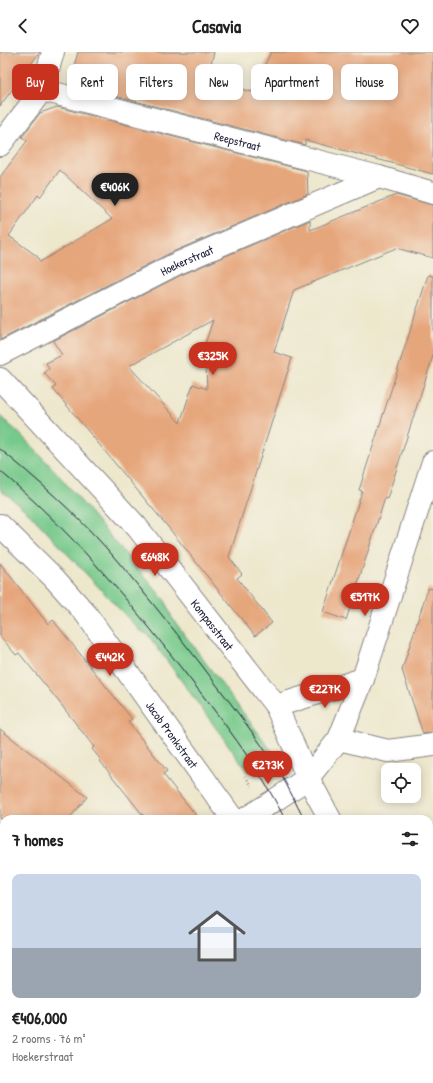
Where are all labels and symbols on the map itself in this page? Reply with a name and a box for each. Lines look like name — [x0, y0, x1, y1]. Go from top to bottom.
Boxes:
street label: Reepstraat — [213, 126, 263, 155]
pin: €406K — [87, 173, 143, 207]
street label: Hoekerstraat — [157, 240, 217, 279]
pin: €325K — [185, 342, 241, 376]
pin: €648K — [127, 543, 183, 577]
pin: €517K — [337, 583, 393, 617]
street label: Kompasstraat — [187, 595, 239, 654]
pin: €442K — [82, 643, 138, 677]
pin: €227K — [297, 675, 353, 709]
street label: Jacob Pronkstraat — [142, 697, 203, 772]
pin: €273K — [240, 751, 296, 785]

